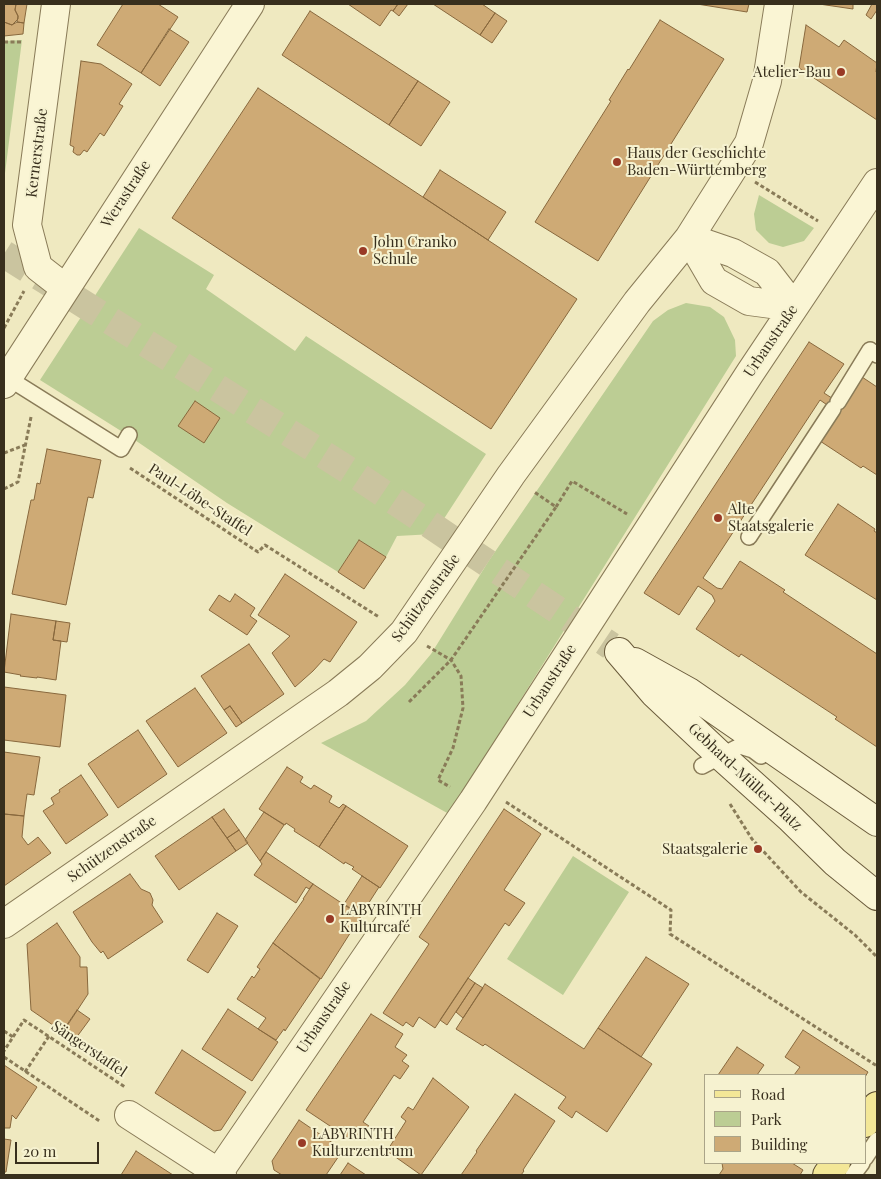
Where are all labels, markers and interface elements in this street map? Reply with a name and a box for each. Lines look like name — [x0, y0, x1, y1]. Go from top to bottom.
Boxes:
place label: Atelier-Bau — [753, 63, 831, 81]
marker: Atelier-Bau — [835, 66, 847, 78]
street label: Kernerstraße — [23, 107, 51, 199]
place label: Haus der Geschichte Baden-Württemberg — [627, 144, 766, 179]
marker: Haus der Geschichte Baden-Württemberg — [611, 156, 623, 168]
street label: Werastraße — [98, 157, 154, 231]
place label: John Cranko Schule — [373, 233, 457, 268]
marker: John Cranko Schule — [357, 245, 369, 257]
street label: Urbanstraße — [740, 301, 802, 381]
street label: Paul-Löbe-Staffel — [145, 460, 255, 540]
place label: Alte Staatsgalerie — [728, 500, 814, 535]
marker: Alte Staatsgalerie — [712, 512, 724, 524]
street label: Schützenstraße — [388, 550, 464, 646]
street label: Urbanstraße — [520, 641, 580, 721]
street label: Gebhard-Müller-Platz — [684, 719, 806, 835]
street label: Schützenstraße — [64, 812, 160, 886]
place label: Staatsgalerie — [662, 840, 748, 858]
marker: Staatsgalerie — [752, 843, 764, 855]
place label: LABYRINTH Kulturcafé — [340, 901, 422, 936]
marker: LABYRINTH Kulturcafé — [324, 913, 336, 925]
street label: Urbanstraße — [293, 977, 355, 1057]
street label: Sängerstaffel — [48, 1017, 130, 1081]
legend — [704, 1074, 866, 1164]
text: Road — [751, 1084, 785, 1104]
text: Park — [751, 1109, 782, 1129]
place label: LABYRINTH Kulturzentrum — [312, 1125, 413, 1160]
scale bar — [18, 1132, 101, 1164]
text: Building — [751, 1134, 807, 1154]
marker: LABYRINTH Kulturzentrum — [296, 1137, 308, 1149]
text: 20 m — [23, 1141, 56, 1161]

